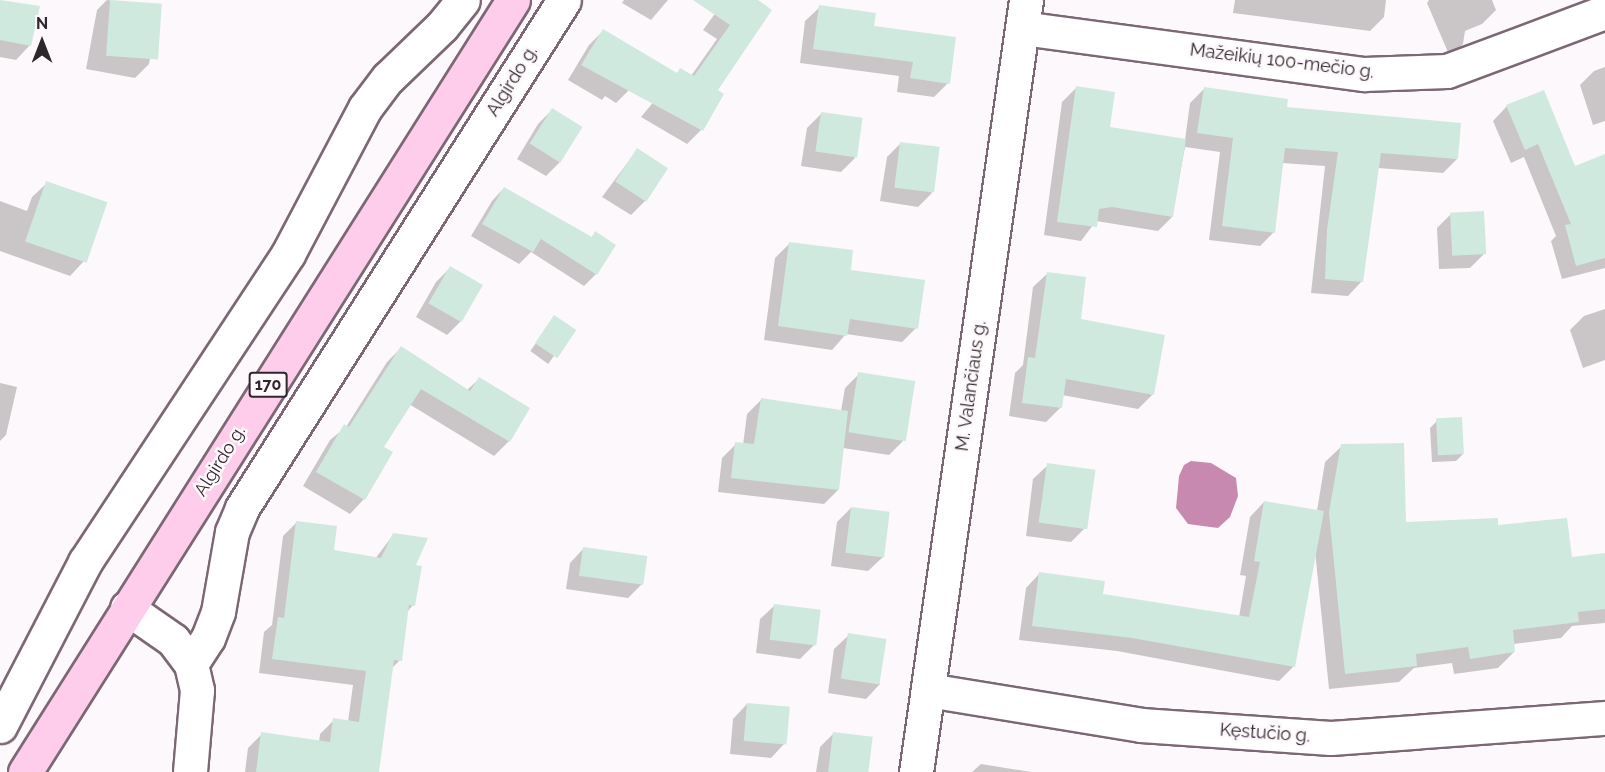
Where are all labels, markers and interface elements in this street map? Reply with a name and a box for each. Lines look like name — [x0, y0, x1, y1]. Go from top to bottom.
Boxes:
north arrow — [12, 12, 72, 72]
text: N — [36, 14, 48, 33]
street label: Mažeikių 100-mečio g. — [1189, 39, 1375, 83]
street label: Algirdo g. — [482, 42, 542, 120]
street label: M. Valančiaus g. — [951, 319, 991, 453]
road number: 170 — [248, 372, 288, 398]
street label: Algirdo g. — [190, 422, 250, 500]
street label: Kęstučio g. — [1219, 719, 1311, 747]

